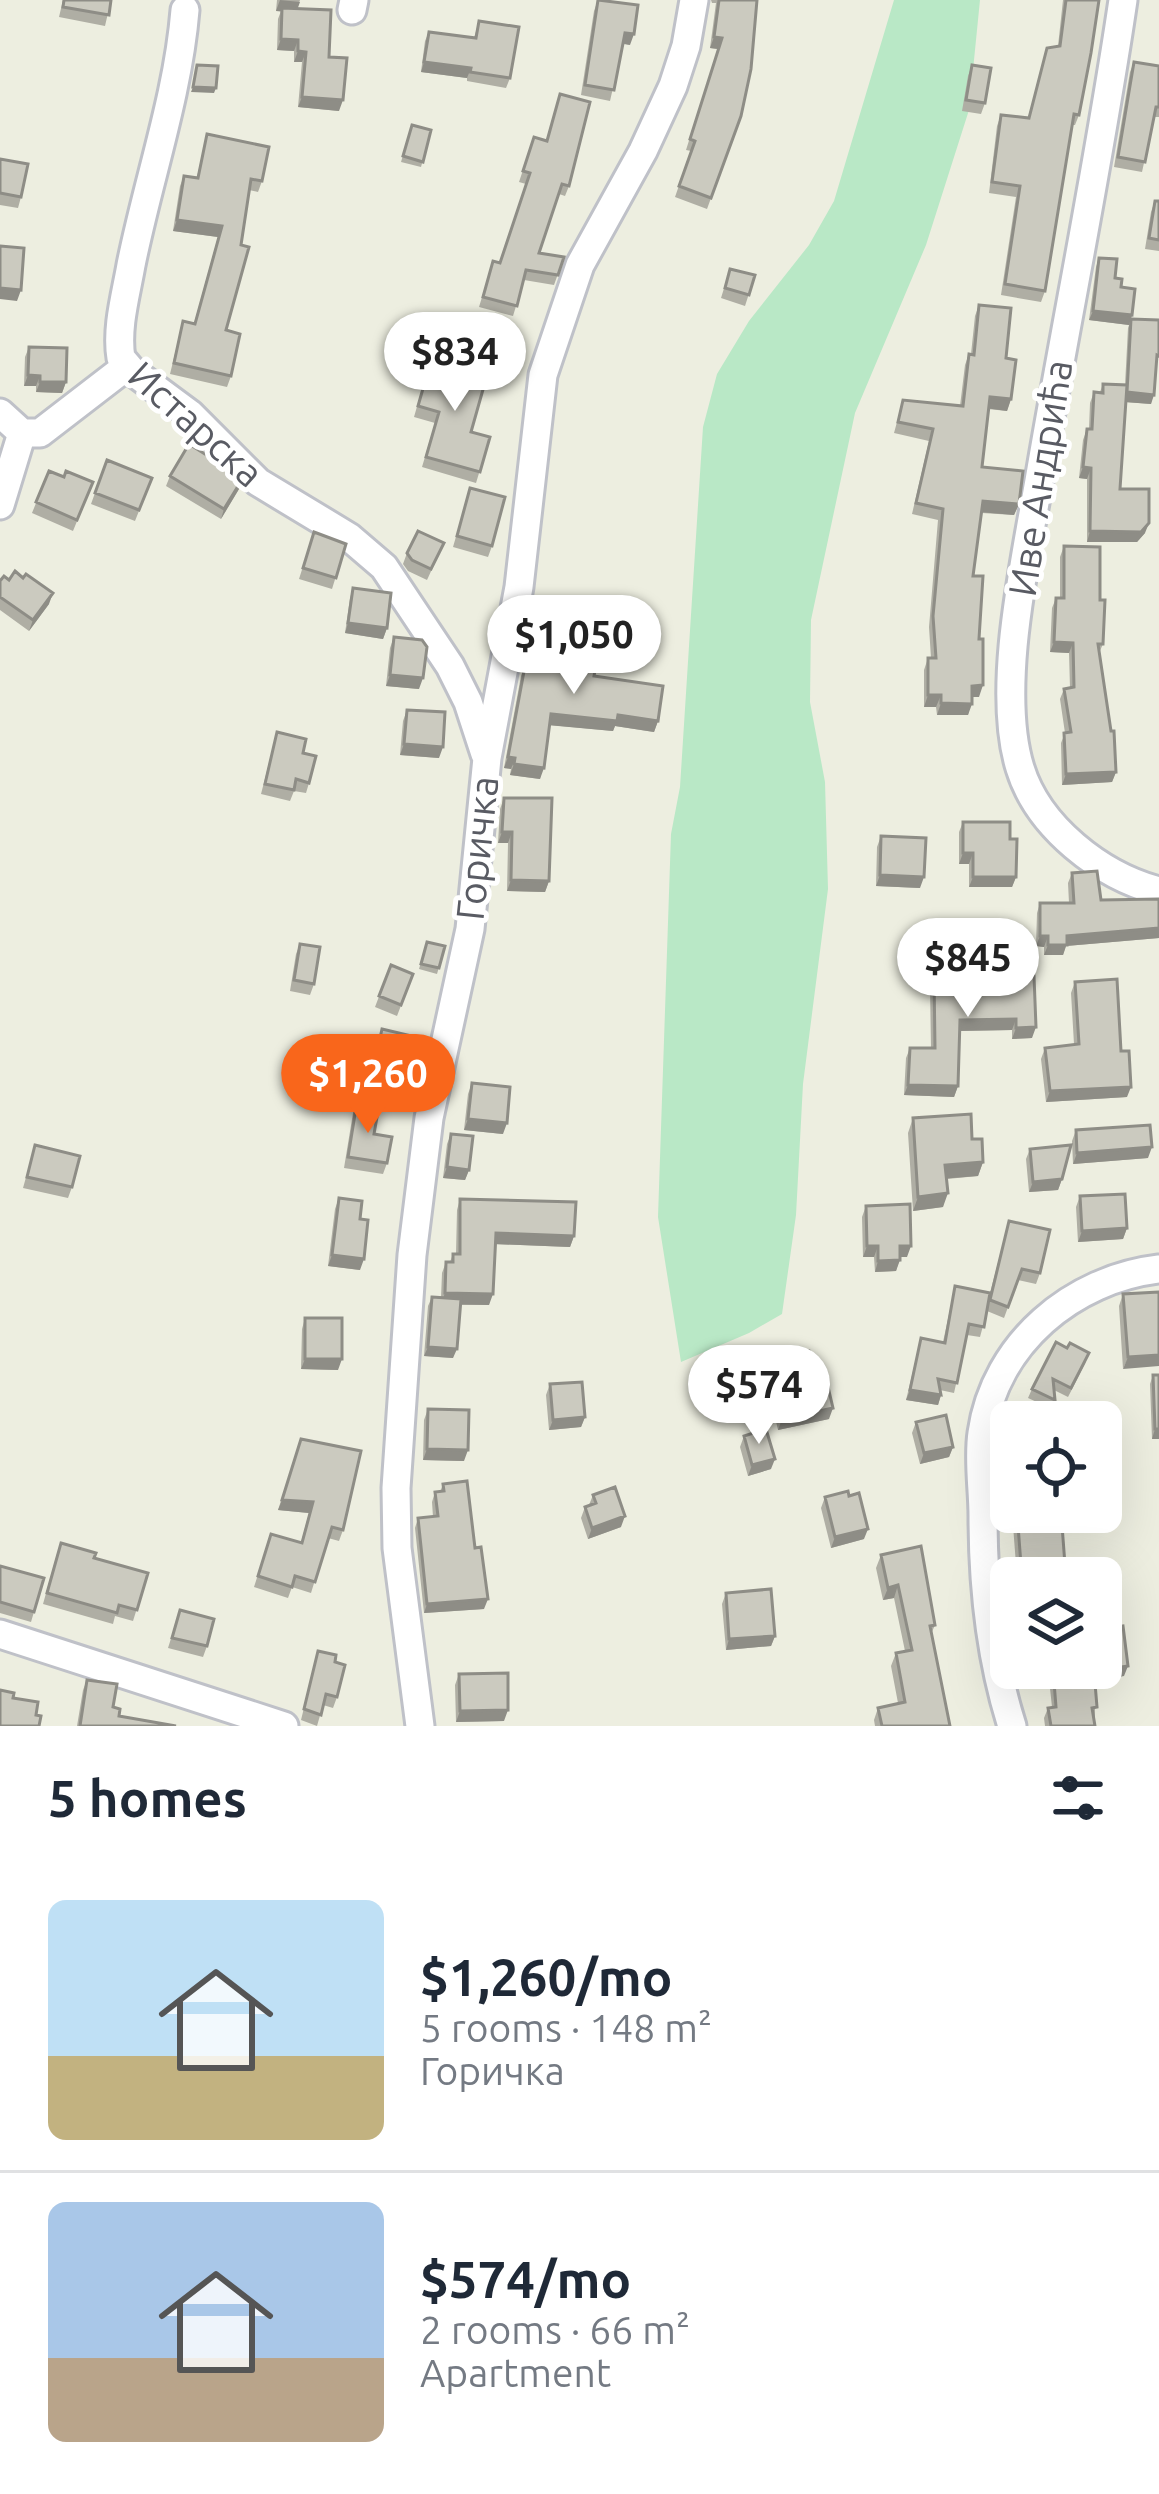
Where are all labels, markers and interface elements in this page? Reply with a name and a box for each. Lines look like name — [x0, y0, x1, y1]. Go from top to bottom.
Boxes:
pin: $834 — [384, 312, 526, 414]
text: $834 — [411, 329, 499, 372]
street label: Истарска — [121, 352, 272, 495]
street label: Иве Андрића — [1000, 356, 1079, 599]
pin: $1,050 — [476, 595, 672, 697]
text: $1,050 — [514, 612, 634, 655]
street label: Горичка — [448, 774, 505, 922]
pin: $845 — [897, 918, 1039, 1020]
text: $845 — [924, 935, 1012, 978]
pin: $1,260 — [270, 1034, 466, 1136]
text: $1,260 — [308, 1051, 428, 1094]
pin: $574 — [688, 1345, 830, 1447]
text: $574 — [715, 1362, 803, 1405]
map controls — [990, 1401, 1122, 1689]
button: locate — [990, 1401, 1122, 1533]
button: layers — [990, 1557, 1122, 1689]
icon: filters — [1045, 1765, 1111, 1831]
text: 5 homes — [48, 1769, 247, 1827]
icon: home — [144, 1948, 288, 2092]
text: $1,260/mo — [420, 1948, 672, 2006]
text: 5 rooms · 148 m² — [420, 2006, 712, 2049]
text: Горичка — [420, 2049, 565, 2092]
icon: home — [144, 2250, 288, 2394]
text: $574/mo — [420, 2250, 631, 2308]
text: 2 rooms · 66 m² — [420, 2308, 690, 2351]
text: Apartment — [420, 2351, 611, 2394]

